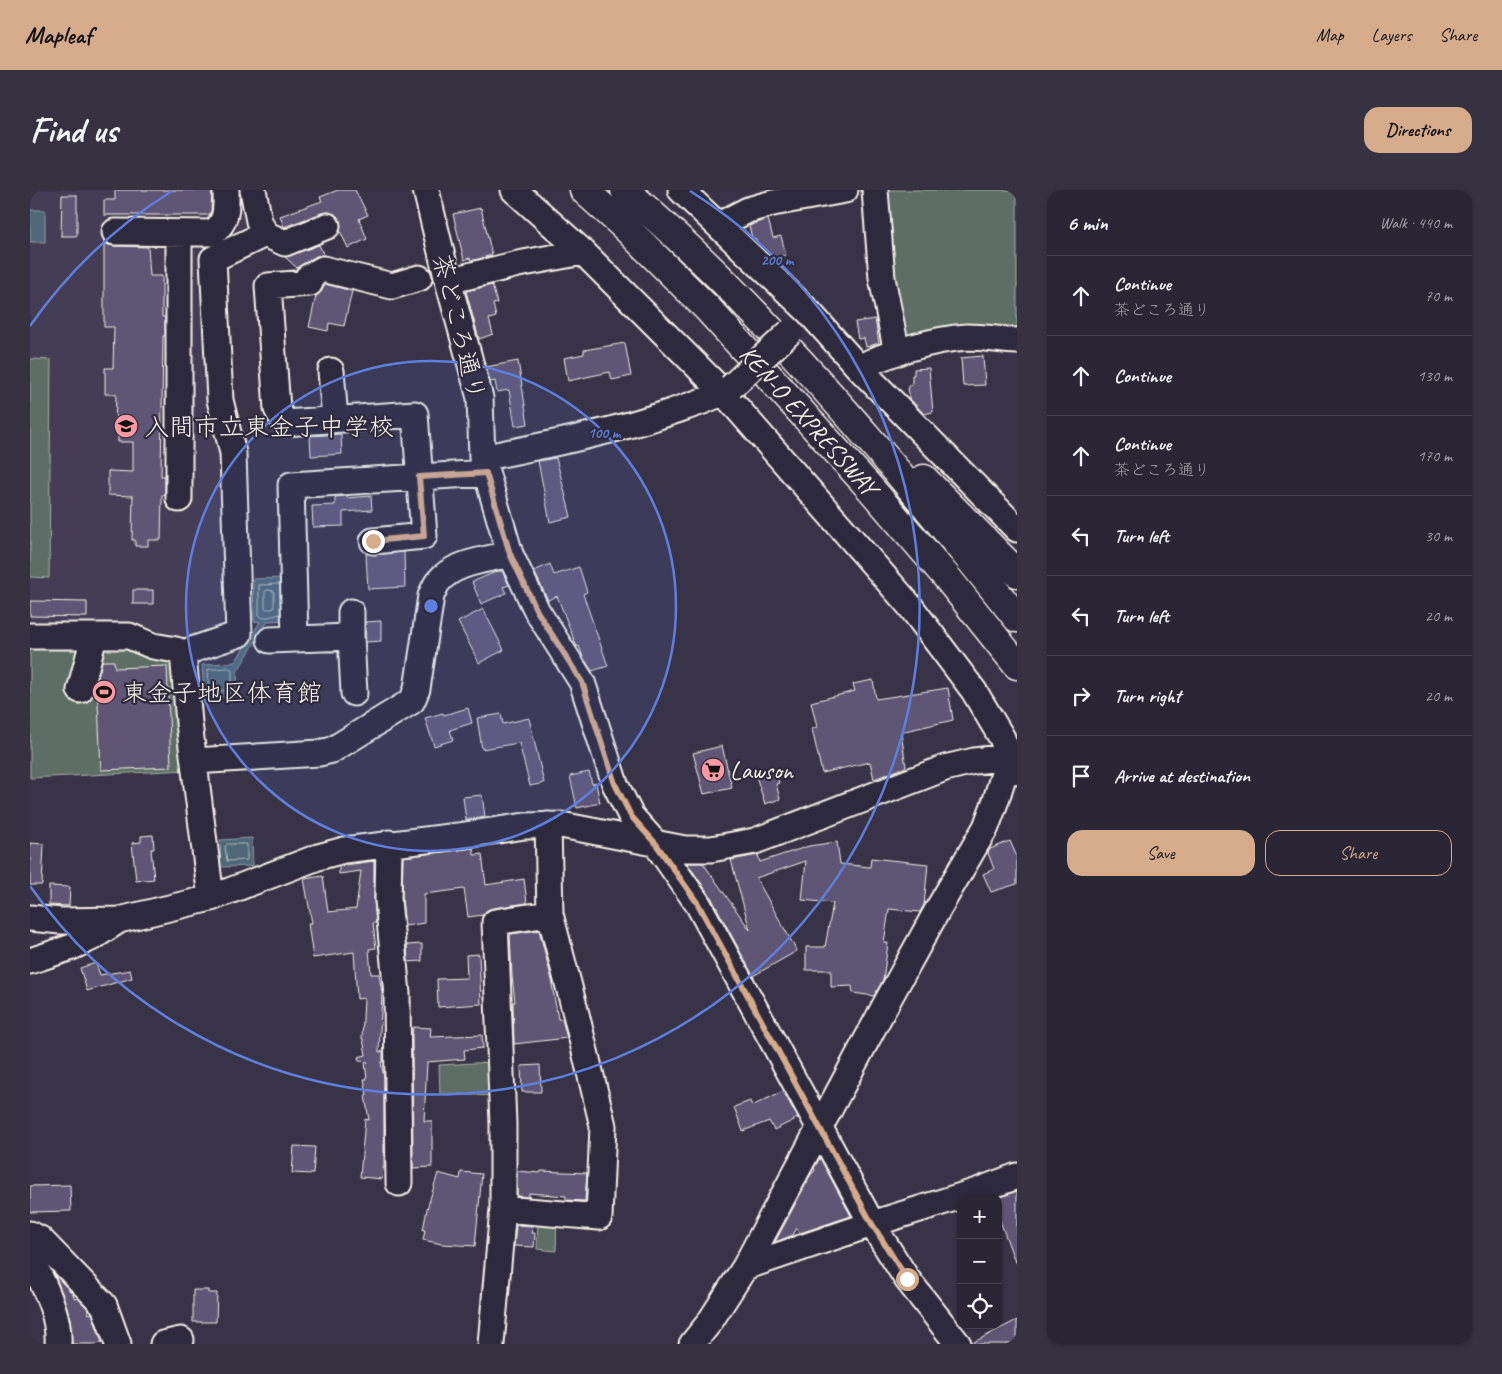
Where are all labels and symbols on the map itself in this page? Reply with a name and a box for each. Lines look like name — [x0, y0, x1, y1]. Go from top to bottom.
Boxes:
street label: 茶どころ通り — [425, 251, 493, 404]
text: 200 m — [761, 251, 795, 270]
street label: KEN-O EXPRESSWAY — [732, 339, 887, 506]
place label: 入間市立東金子中学校 — [144, 411, 394, 443]
school or university icon: 入間市立東金子中学校 — [113, 413, 139, 439]
text: 100 m — [588, 424, 622, 443]
route end — [362, 530, 385, 553]
centre of rings — [422, 597, 440, 615]
place label: 東金子地区体育館 — [122, 677, 322, 709]
sports icon: 東金子地区体育館 — [91, 679, 117, 705]
place label: Lawson — [730, 755, 795, 787]
supermarket icon: Lawson — [700, 757, 726, 783]
route start — [896, 1268, 919, 1291]

